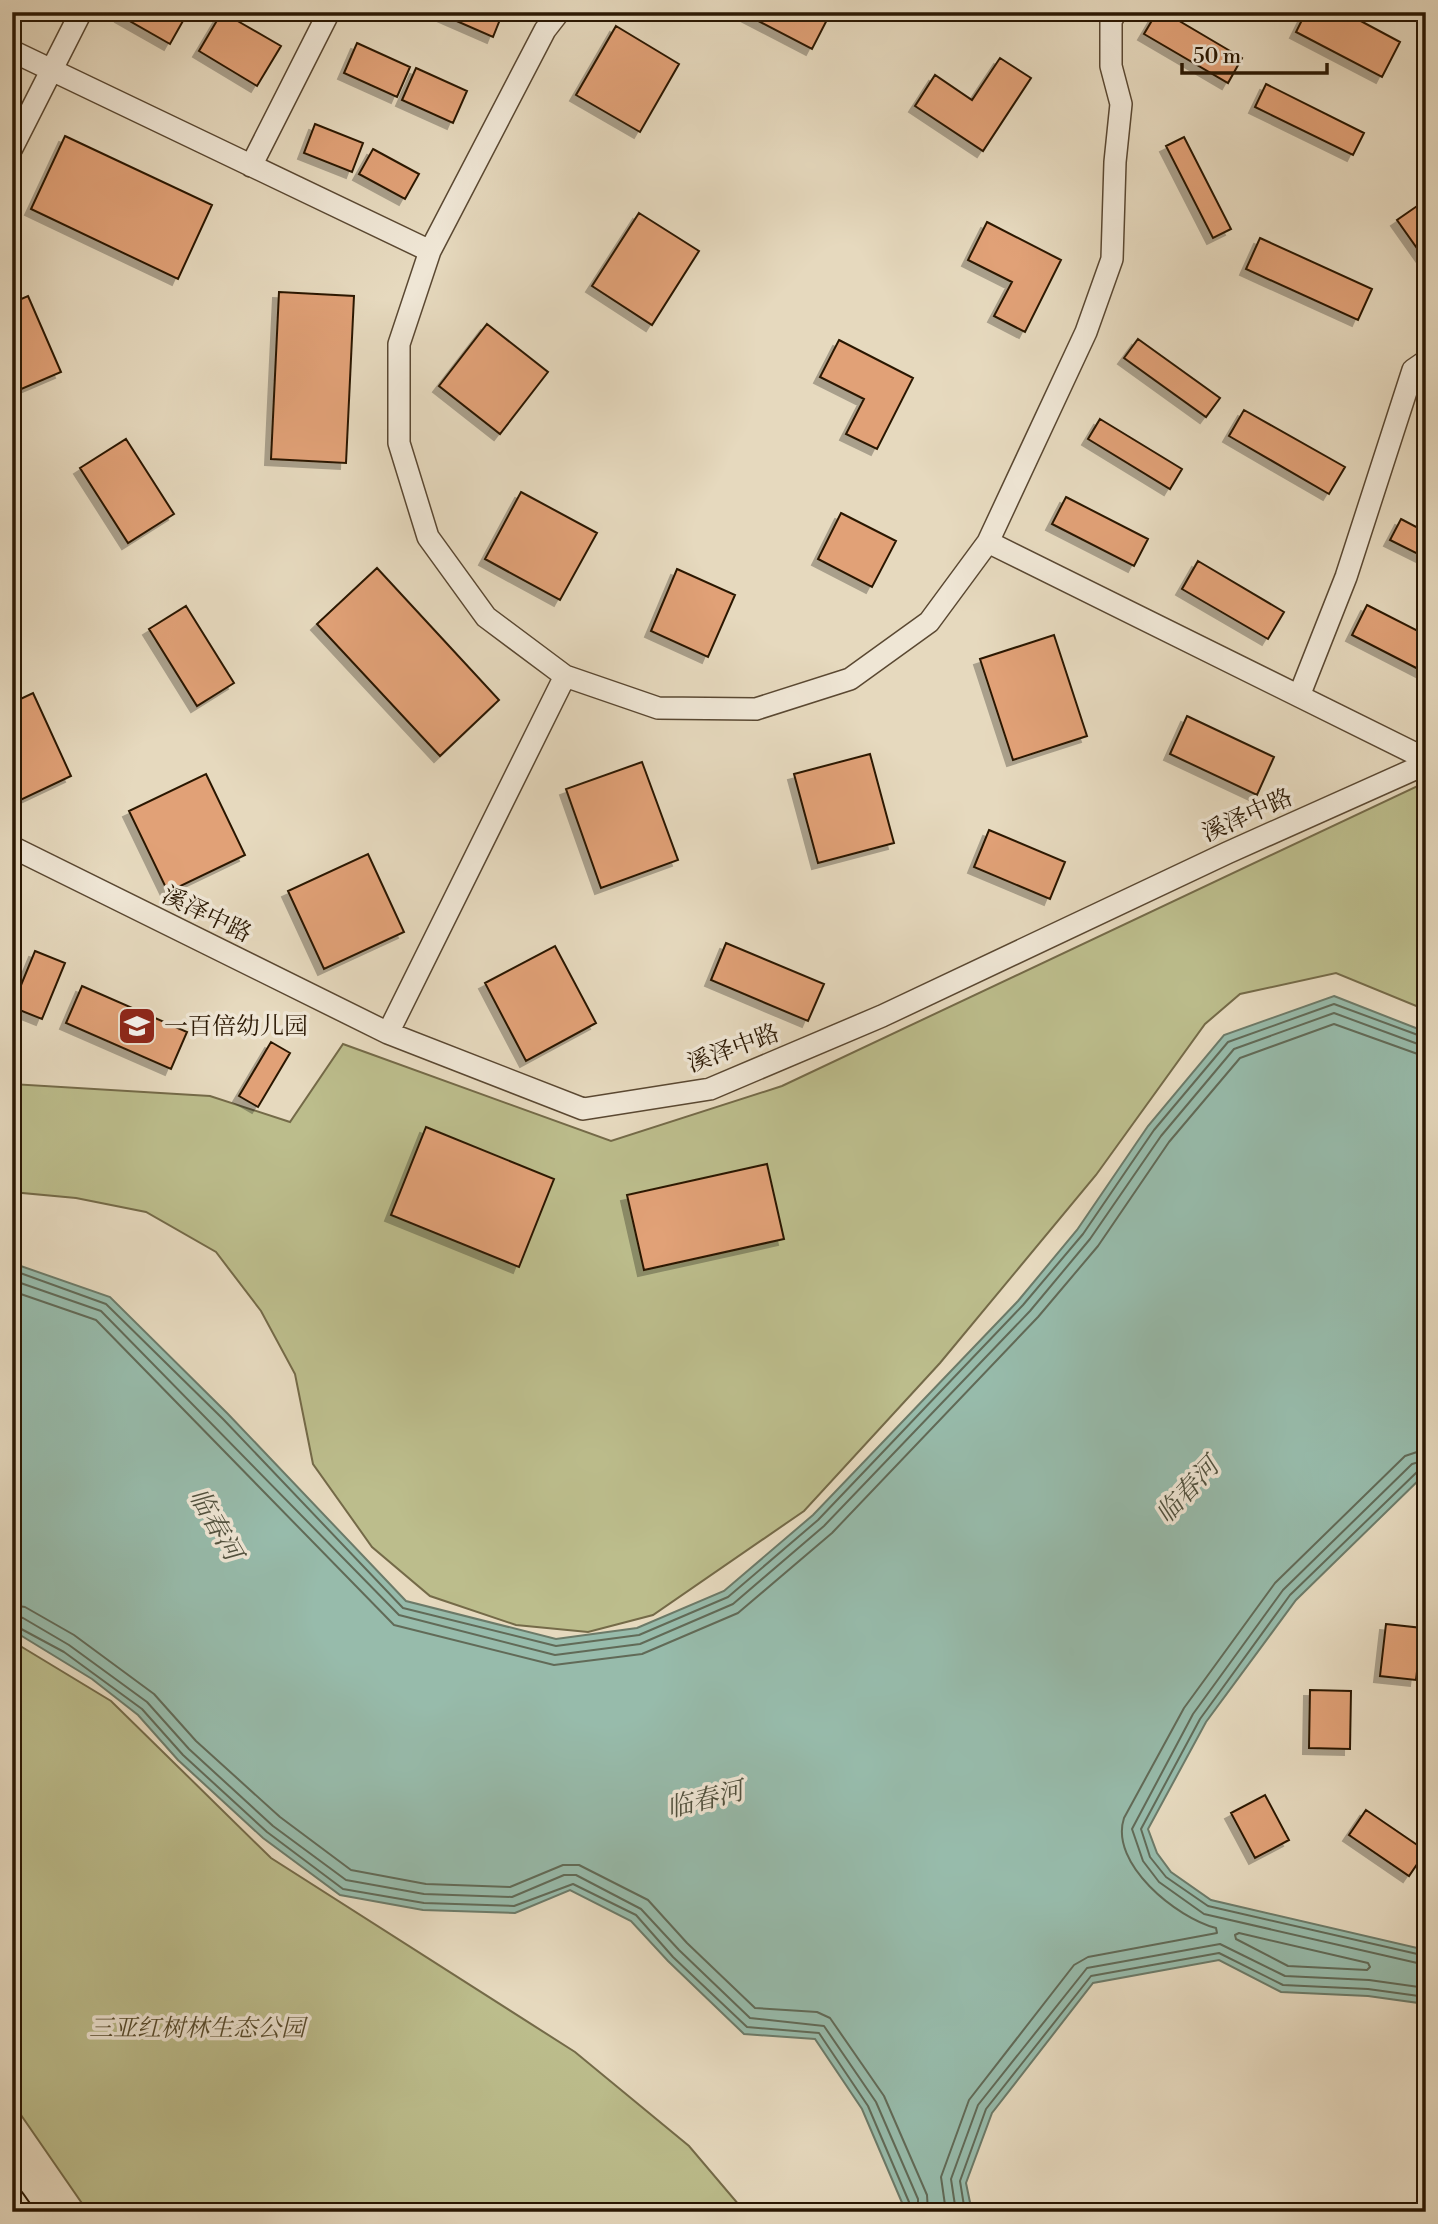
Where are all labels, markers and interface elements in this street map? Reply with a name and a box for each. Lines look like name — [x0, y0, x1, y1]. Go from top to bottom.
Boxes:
scale bar — [1182, 32, 1328, 76]
text: 50 m — [1193, 44, 1241, 70]
street label: 溪泽中路 — [1197, 783, 1297, 849]
street label: 溪泽中路 — [157, 880, 256, 949]
school or university icon: 一百倍幼儿园 — [116, 1005, 158, 1047]
place label: 一百倍幼儿园 — [164, 1012, 308, 1042]
street label: 溪泽中路 — [683, 1018, 784, 1079]
water label: 临春河 — [1149, 1448, 1229, 1530]
water label: 临春河 — [182, 1483, 250, 1570]
water label: 临春河 — [664, 1774, 751, 1825]
park label: 三亚红树林生态公园 — [89, 2014, 309, 2044]

